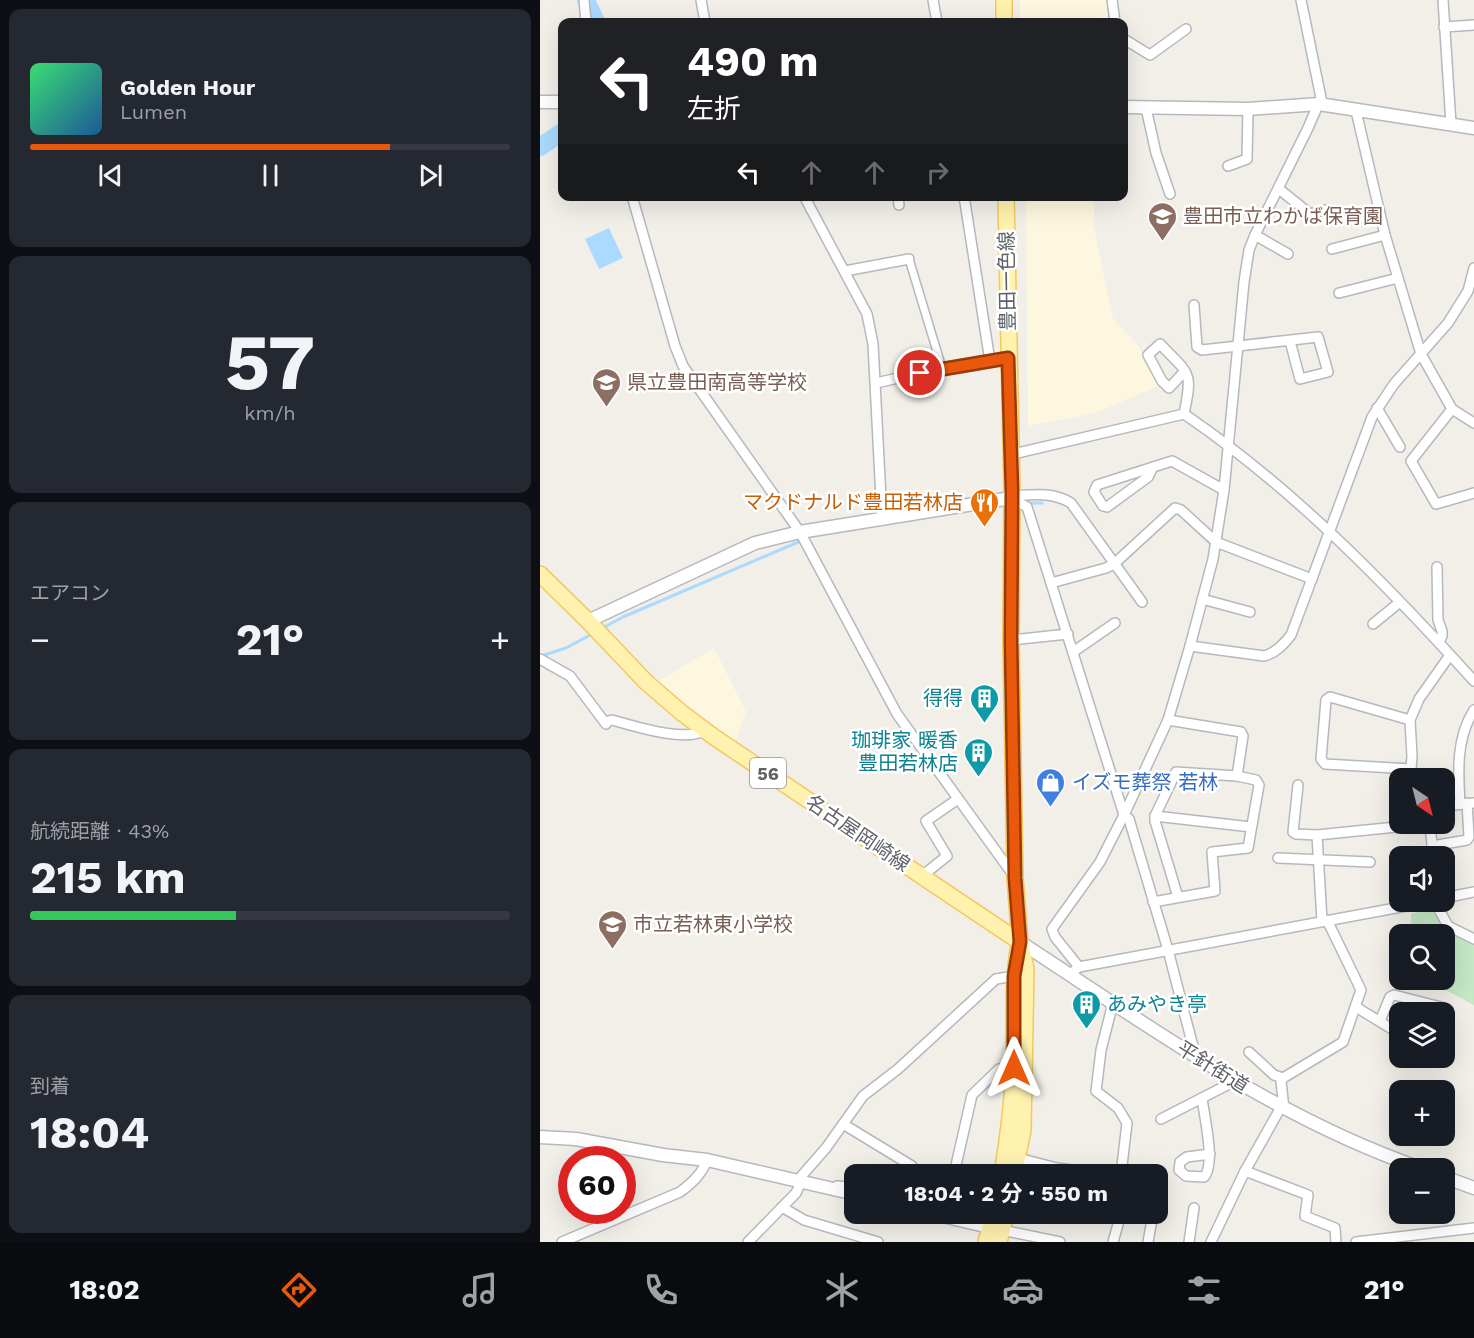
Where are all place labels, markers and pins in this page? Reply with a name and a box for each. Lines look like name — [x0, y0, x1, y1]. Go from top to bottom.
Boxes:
school or university icon: 豊田市立わかば保育園 — [1146, 200, 1178, 242]
place label: 豊田市立わかば保育園 — [1183, 204, 1383, 228]
pin — [894, 347, 945, 398]
school or university icon: 県立豊田南高等学校 — [590, 366, 622, 408]
place label: 県立豊田南高等学校 — [627, 370, 807, 394]
restaurant icon: マクドナルド豊田若林店 — [968, 486, 1000, 528]
place label: マクドナルド豊田若林店 — [743, 490, 963, 514]
building icon: 得得 — [968, 682, 1000, 724]
place label: 得得 — [923, 686, 963, 710]
place label: 珈琲家 暖香 豊田若林店 — [851, 728, 958, 775]
building icon: 珈琲家 暖香 豊田若林店 — [963, 736, 995, 778]
shop icon: イズモ葬祭 若林 — [1035, 766, 1067, 808]
place label: イズモ葬祭 若林 — [1072, 770, 1218, 794]
school or university icon: 市立若林東小学校 — [596, 908, 628, 950]
place label: 市立若林東小学校 — [633, 912, 793, 936]
building icon: あみやき亭 — [1070, 988, 1102, 1030]
place label: あみやき亭 — [1107, 992, 1207, 1016]

